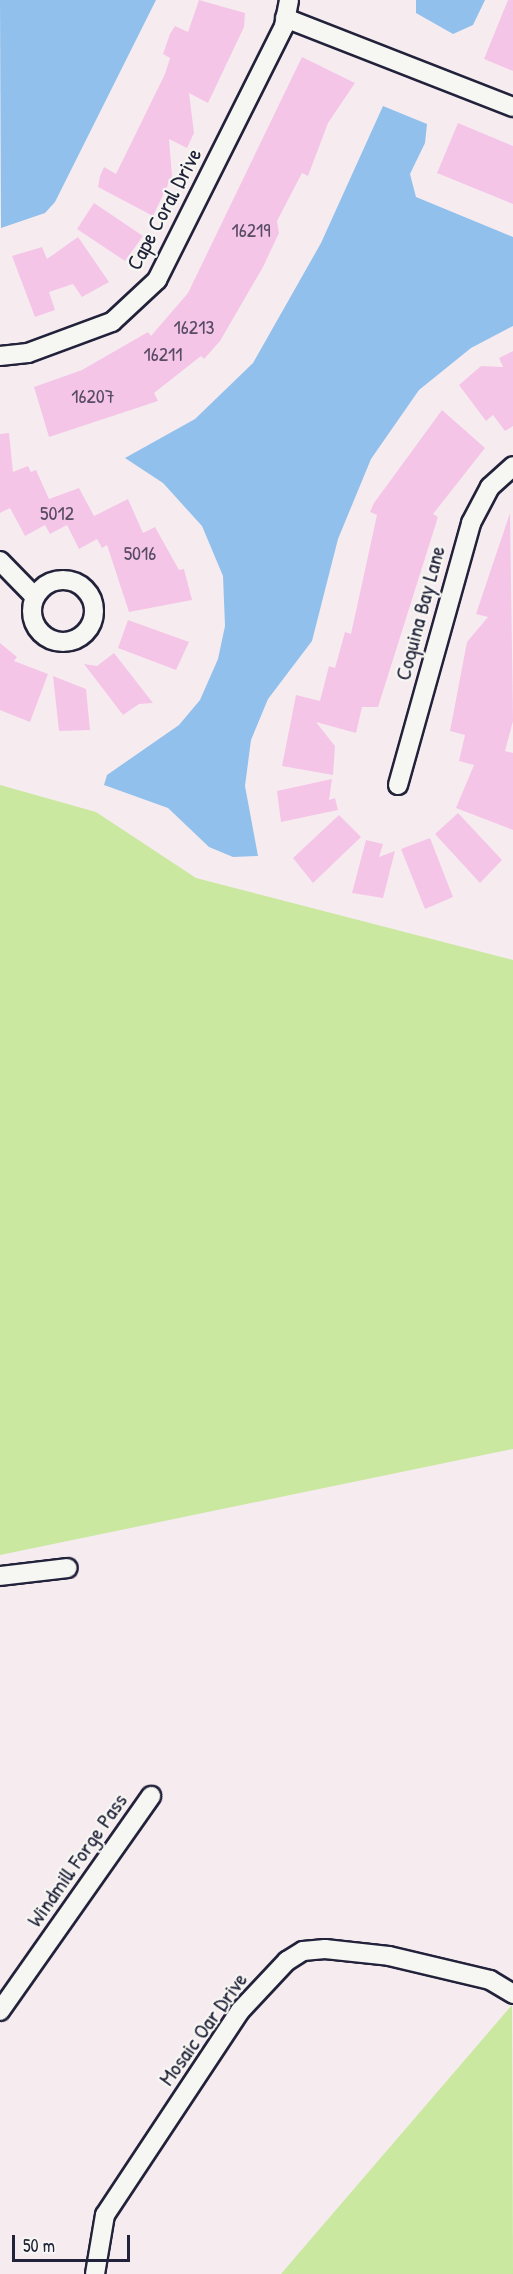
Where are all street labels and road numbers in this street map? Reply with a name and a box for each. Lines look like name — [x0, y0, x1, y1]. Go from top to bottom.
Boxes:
street label: Cape Coral Drive — [121, 144, 207, 274]
street label: Coquina Bay Lane — [389, 543, 451, 683]
street label: Windmill Forge Pass — [21, 1788, 133, 1932]
street label: Mosaic Oar Drive — [153, 1967, 253, 2091]

